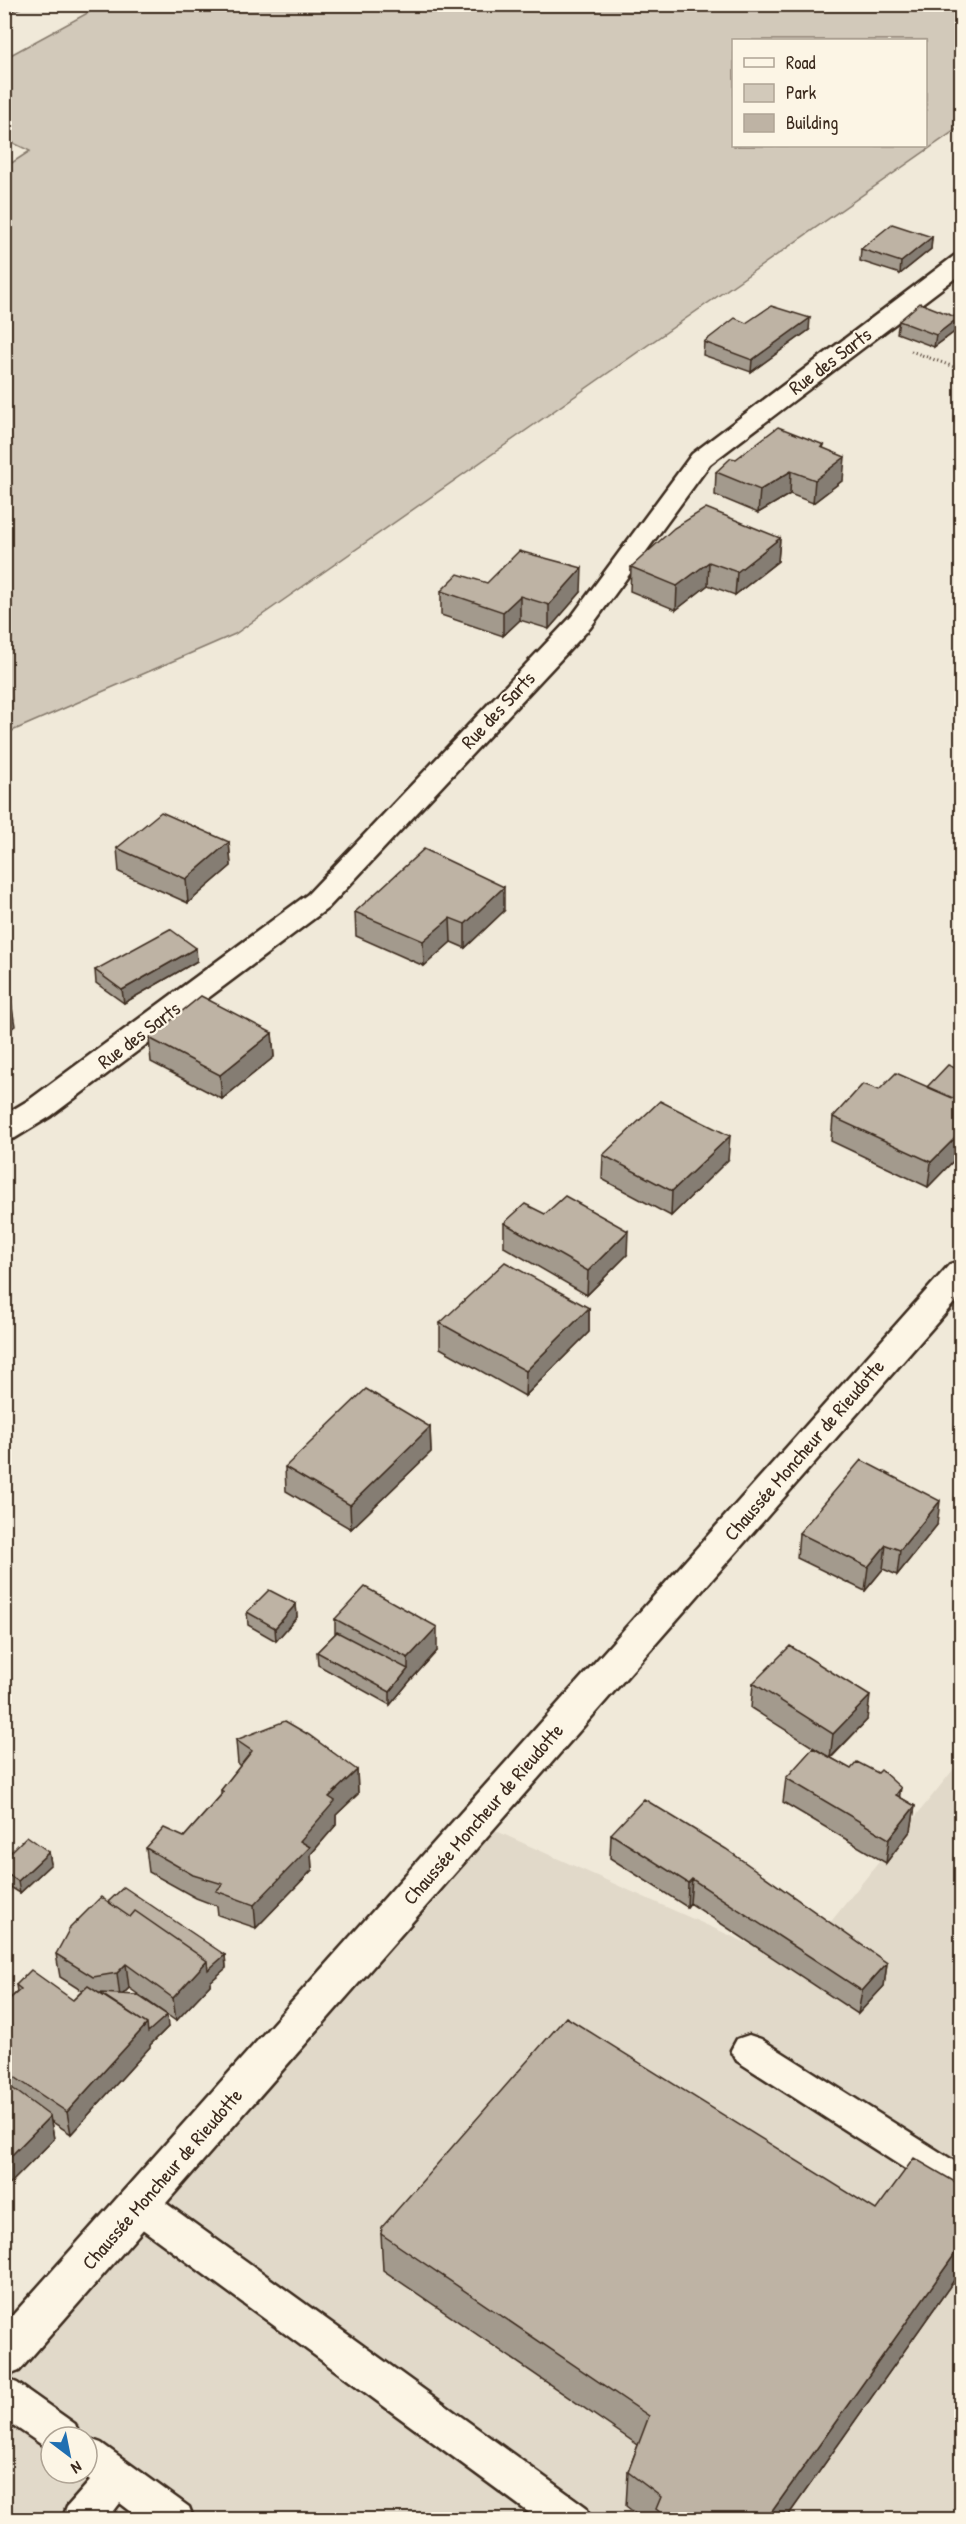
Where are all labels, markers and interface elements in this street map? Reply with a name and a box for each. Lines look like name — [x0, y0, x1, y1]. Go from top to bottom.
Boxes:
legend — [732, 39, 927, 147]
text: Road — [786, 50, 816, 75]
text: Park — [786, 80, 817, 105]
text: Building — [786, 110, 838, 135]
street label: Rue des Sarts — [783, 320, 877, 401]
street label: Rue des Sarts — [455, 665, 541, 754]
street label: Rue des Sarts — [92, 994, 186, 1075]
street label: Chaussée Moncheur de Rieudotte — [717, 1353, 890, 1546]
street label: Chaussée Moncheur de Rieudotte — [396, 1717, 569, 1910]
street label: Chaussée Moncheur de Rieudotte — [75, 2082, 248, 2275]
north arrow — [39, 2425, 99, 2485]
text: N — [67, 2456, 86, 2480]

